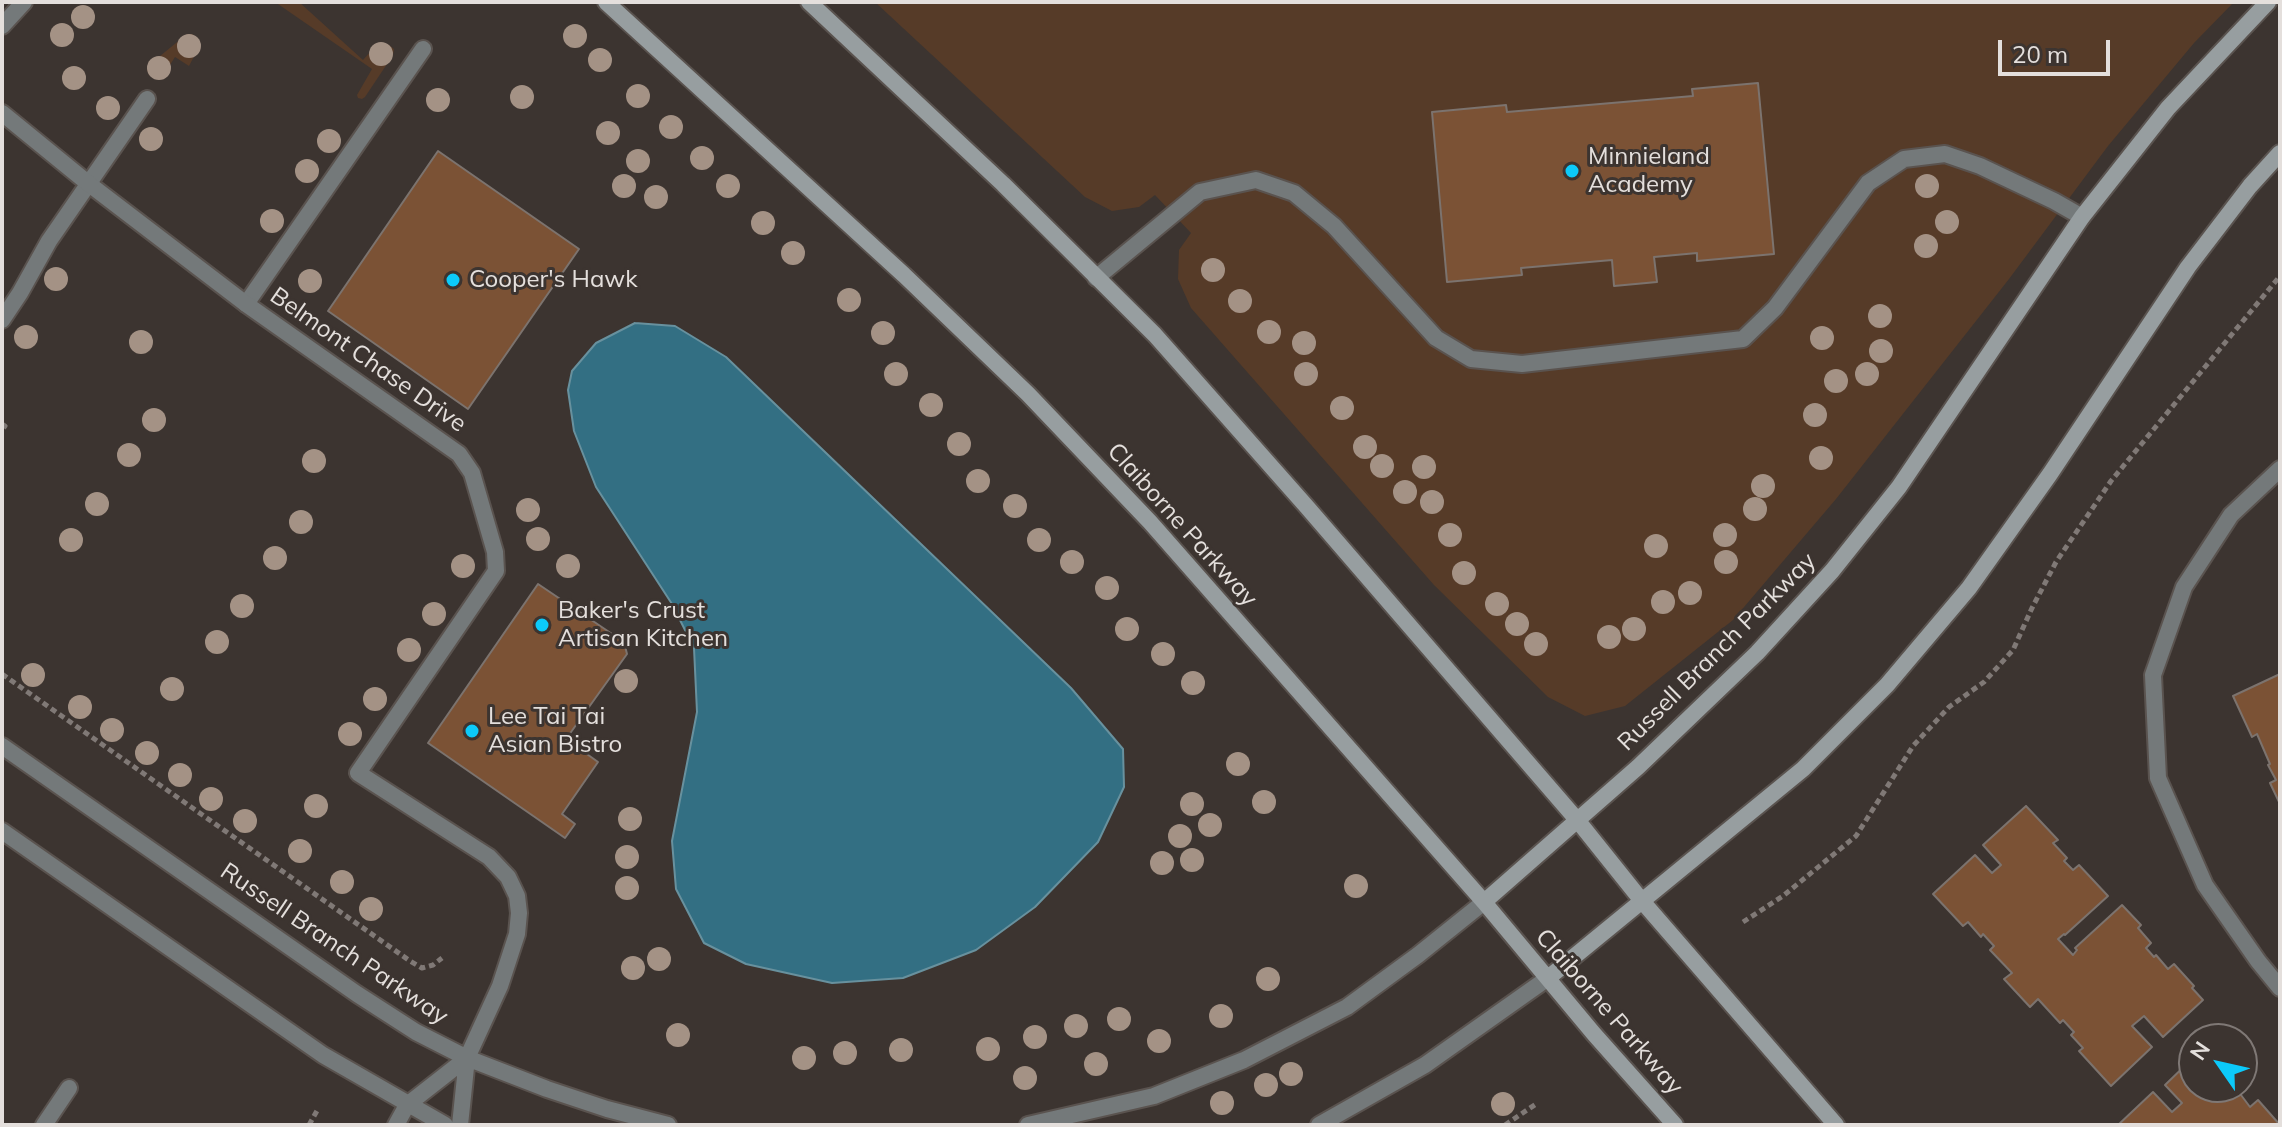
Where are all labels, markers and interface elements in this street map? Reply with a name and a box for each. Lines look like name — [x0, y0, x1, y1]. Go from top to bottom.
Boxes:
scale bar — [2002, 24, 2114, 74]
text: 20 m — [2012, 39, 2068, 69]
place label: Minnieland Academy — [1588, 143, 1710, 199]
marker: Minnieland Academy — [1563, 162, 1581, 180]
place label: Cooper's Hawk — [469, 266, 638, 294]
marker: Cooper's Hawk — [444, 271, 462, 289]
street label: Belmont Chase Drive — [264, 281, 472, 439]
street label: Claiborne Parkway — [1101, 437, 1263, 613]
street label: Russell Branch Parkway — [1612, 547, 1822, 757]
place label: Baker's Crust Artisan Kitchen — [558, 597, 728, 653]
marker: Baker's Crust Artisan Kitchen — [533, 616, 551, 634]
place label: Lee Tai Tai Asian Bistro — [488, 703, 622, 759]
marker: Lee Tai Tai Asian Bistro — [463, 722, 481, 740]
street label: Russell Branch Parkway — [215, 857, 453, 1031]
street label: Claiborne Parkway — [1529, 923, 1689, 1101]
north arrow — [2178, 1023, 2258, 1103]
text: N — [2184, 1036, 2216, 1065]

